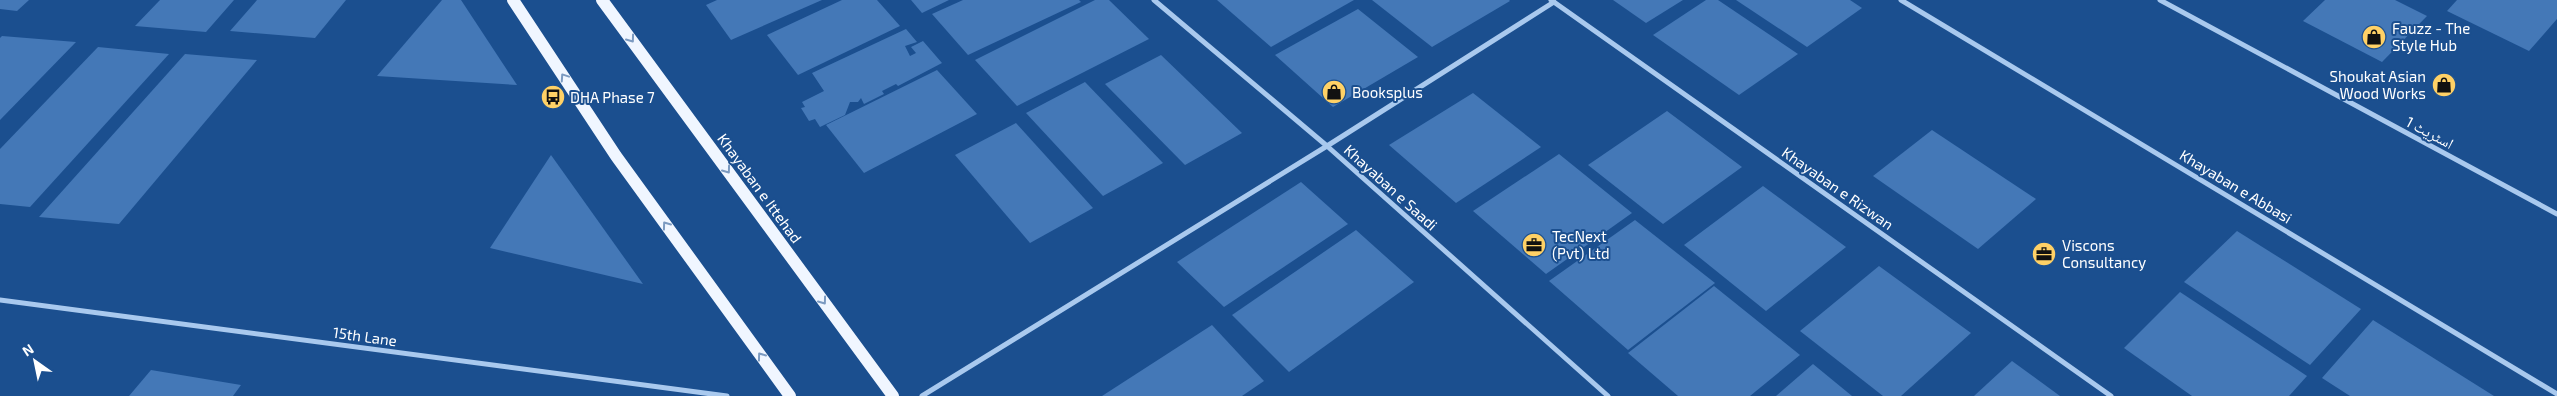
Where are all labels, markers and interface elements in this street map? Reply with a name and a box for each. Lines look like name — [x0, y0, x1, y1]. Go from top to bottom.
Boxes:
place label: Fauzz - The Style Hub — [2392, 19, 2470, 54]
shop icon: Fauzz - The Style Hub — [2361, 24, 2387, 50]
one-way arrow — [625, 33, 634, 43]
place label: Shoukat Asian Wood Works — [2330, 67, 2426, 102]
shop icon: Shoukat Asian Wood Works — [2431, 72, 2457, 98]
one-way arrow — [561, 73, 570, 82]
shop icon: Booksplus — [1321, 79, 1347, 105]
place label: Booksplus — [1352, 83, 1423, 101]
bus stop icon: DHA Phase 7 — [540, 84, 566, 110]
place label: DHA Phase 7 — [570, 88, 655, 106]
street label: اسٹریٹ 1 — [2403, 112, 2457, 153]
street label: Khayaban e Ittehad — [714, 130, 806, 246]
street label: Khayaban e Saadi — [1341, 140, 1441, 234]
street label: Khayaban e Rizwan — [1779, 143, 1897, 233]
street label: Khayaban e Abbasi — [2177, 145, 2295, 227]
one-way arrow — [721, 164, 730, 174]
one-way arrow — [663, 221, 672, 231]
place label: TecNext (Pvt) Ltd — [1552, 227, 1609, 262]
office icon: TecNext (Pvt) Ltd — [1521, 232, 1547, 258]
place label: Viscons Consultancy — [2062, 236, 2146, 271]
office icon: Viscons Consultancy — [2031, 241, 2057, 267]
one-way arrow — [817, 295, 826, 305]
street label: 15th Lane — [332, 323, 398, 349]
north arrow — [10, 336, 60, 386]
text: N — [19, 340, 37, 360]
one-way arrow — [758, 353, 767, 362]

